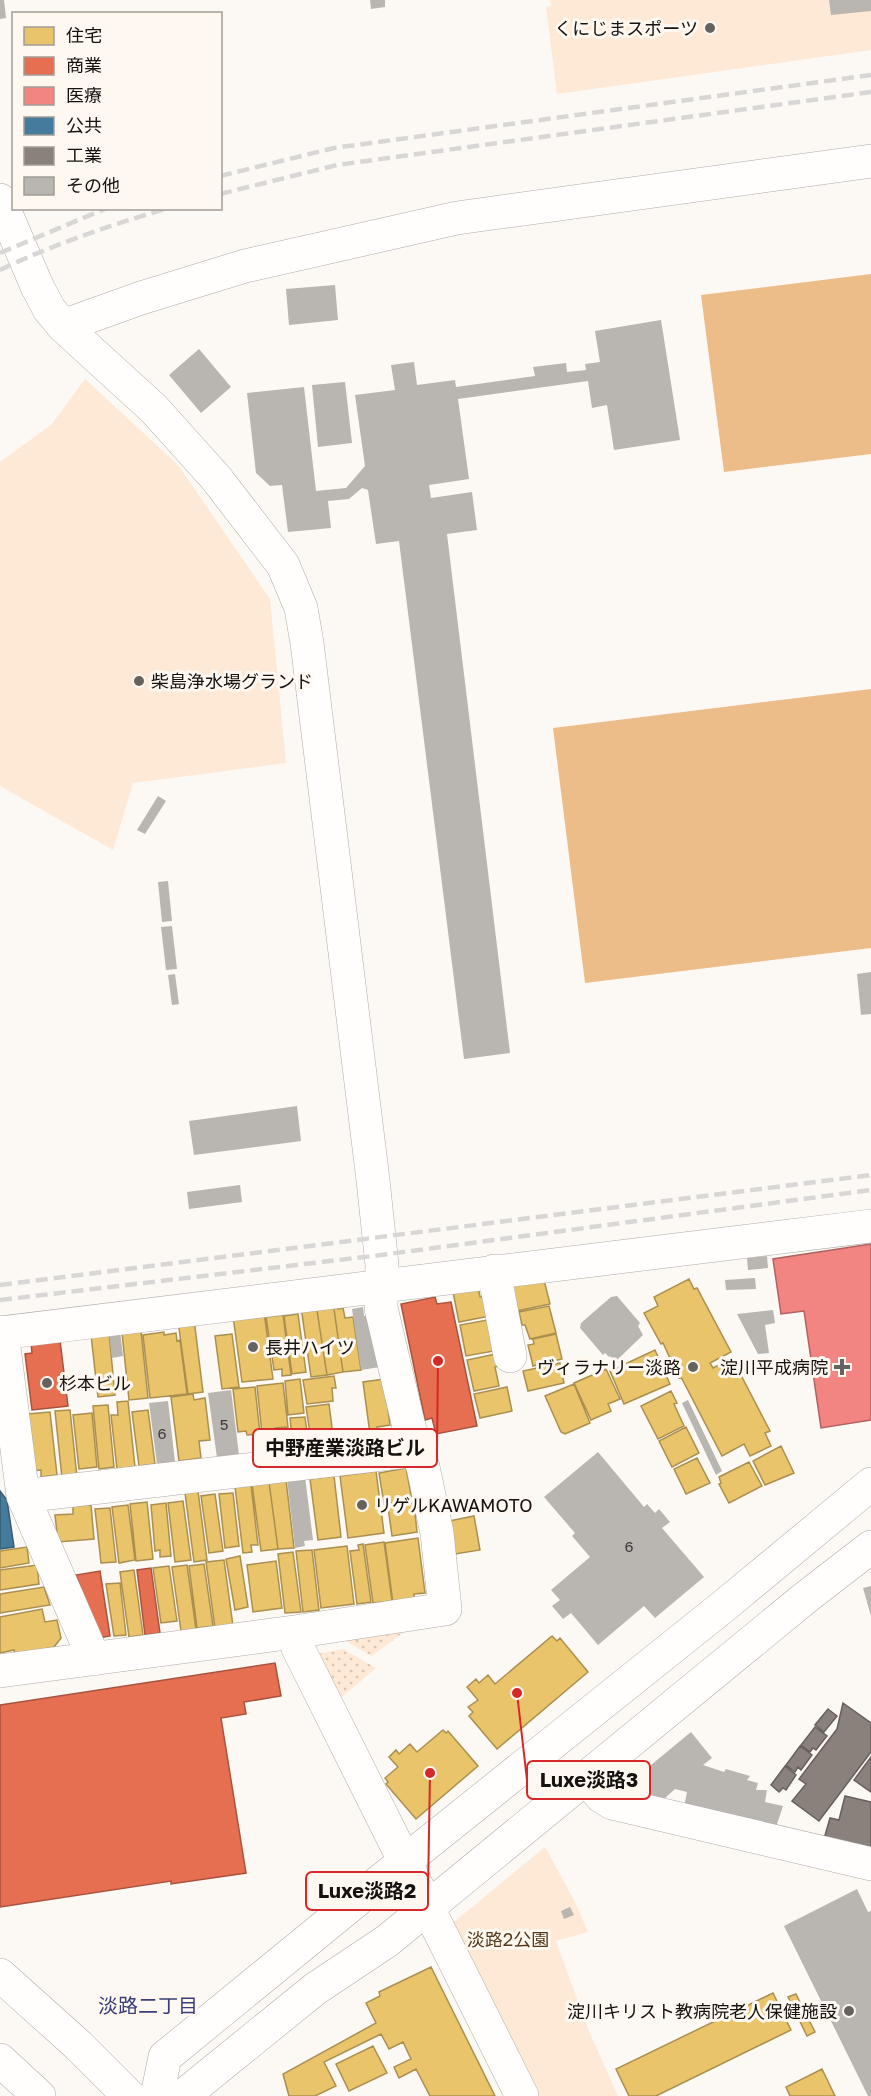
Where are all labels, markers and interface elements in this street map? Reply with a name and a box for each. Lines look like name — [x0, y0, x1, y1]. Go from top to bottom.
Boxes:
legend — [12, 12, 222, 210]
place label: くにじまスポーツ — [554, 17, 698, 39]
marker: くにじまスポーツ — [703, 21, 717, 35]
text: 住宅 — [66, 24, 102, 46]
text: 商業 — [66, 54, 102, 76]
text: 医療 — [66, 84, 102, 106]
text: 公共 — [66, 114, 102, 136]
text: 工業 — [66, 144, 102, 166]
text: その他 — [66, 174, 120, 196]
place label: 柴島浄水場グランド — [151, 670, 313, 692]
marker: 柴島浄水場グランド — [132, 674, 146, 688]
place label: 長井ハイツ — [265, 1336, 355, 1358]
marker: 長井ハイツ — [246, 1340, 260, 1354]
place label: ヴィラナリー淡路 — [537, 1356, 681, 1378]
place label: 淀川平成病院 — [720, 1356, 828, 1378]
marker: 淀川平成病院 — [833, 1358, 851, 1376]
marker: ヴィラナリー淡路 — [686, 1360, 700, 1374]
place label: 杉本ビル — [59, 1372, 131, 1394]
marker: 杉本ビル — [40, 1376, 54, 1390]
house number: 5 — [220, 1415, 228, 1433]
house number: 6 — [157, 1424, 167, 1442]
callout: 中野産業淡路ビル — [253, 1429, 437, 1467]
text: 中野産業淡路ビル — [265, 1435, 425, 1459]
place label: リゲルKAWAMOTO — [374, 1494, 533, 1516]
marker: リゲルKAWAMOTO — [355, 1498, 369, 1512]
house number: 6 — [624, 1537, 634, 1555]
callout: Luxe淡路3 — [527, 1761, 650, 1799]
text: Luxe淡路3 — [540, 1767, 638, 1791]
callout: Luxe淡路2 — [306, 1872, 428, 1910]
text: Luxe淡路2 — [318, 1878, 416, 1902]
park label: 淡路2公園 — [467, 1928, 549, 1950]
district label: 淡路二丁目 — [98, 1993, 198, 2017]
place label: 淀川キリスト教病院老人保健施設 — [567, 2000, 837, 2022]
marker: 淀川キリスト教病院老人保健施設 — [842, 2004, 856, 2018]

